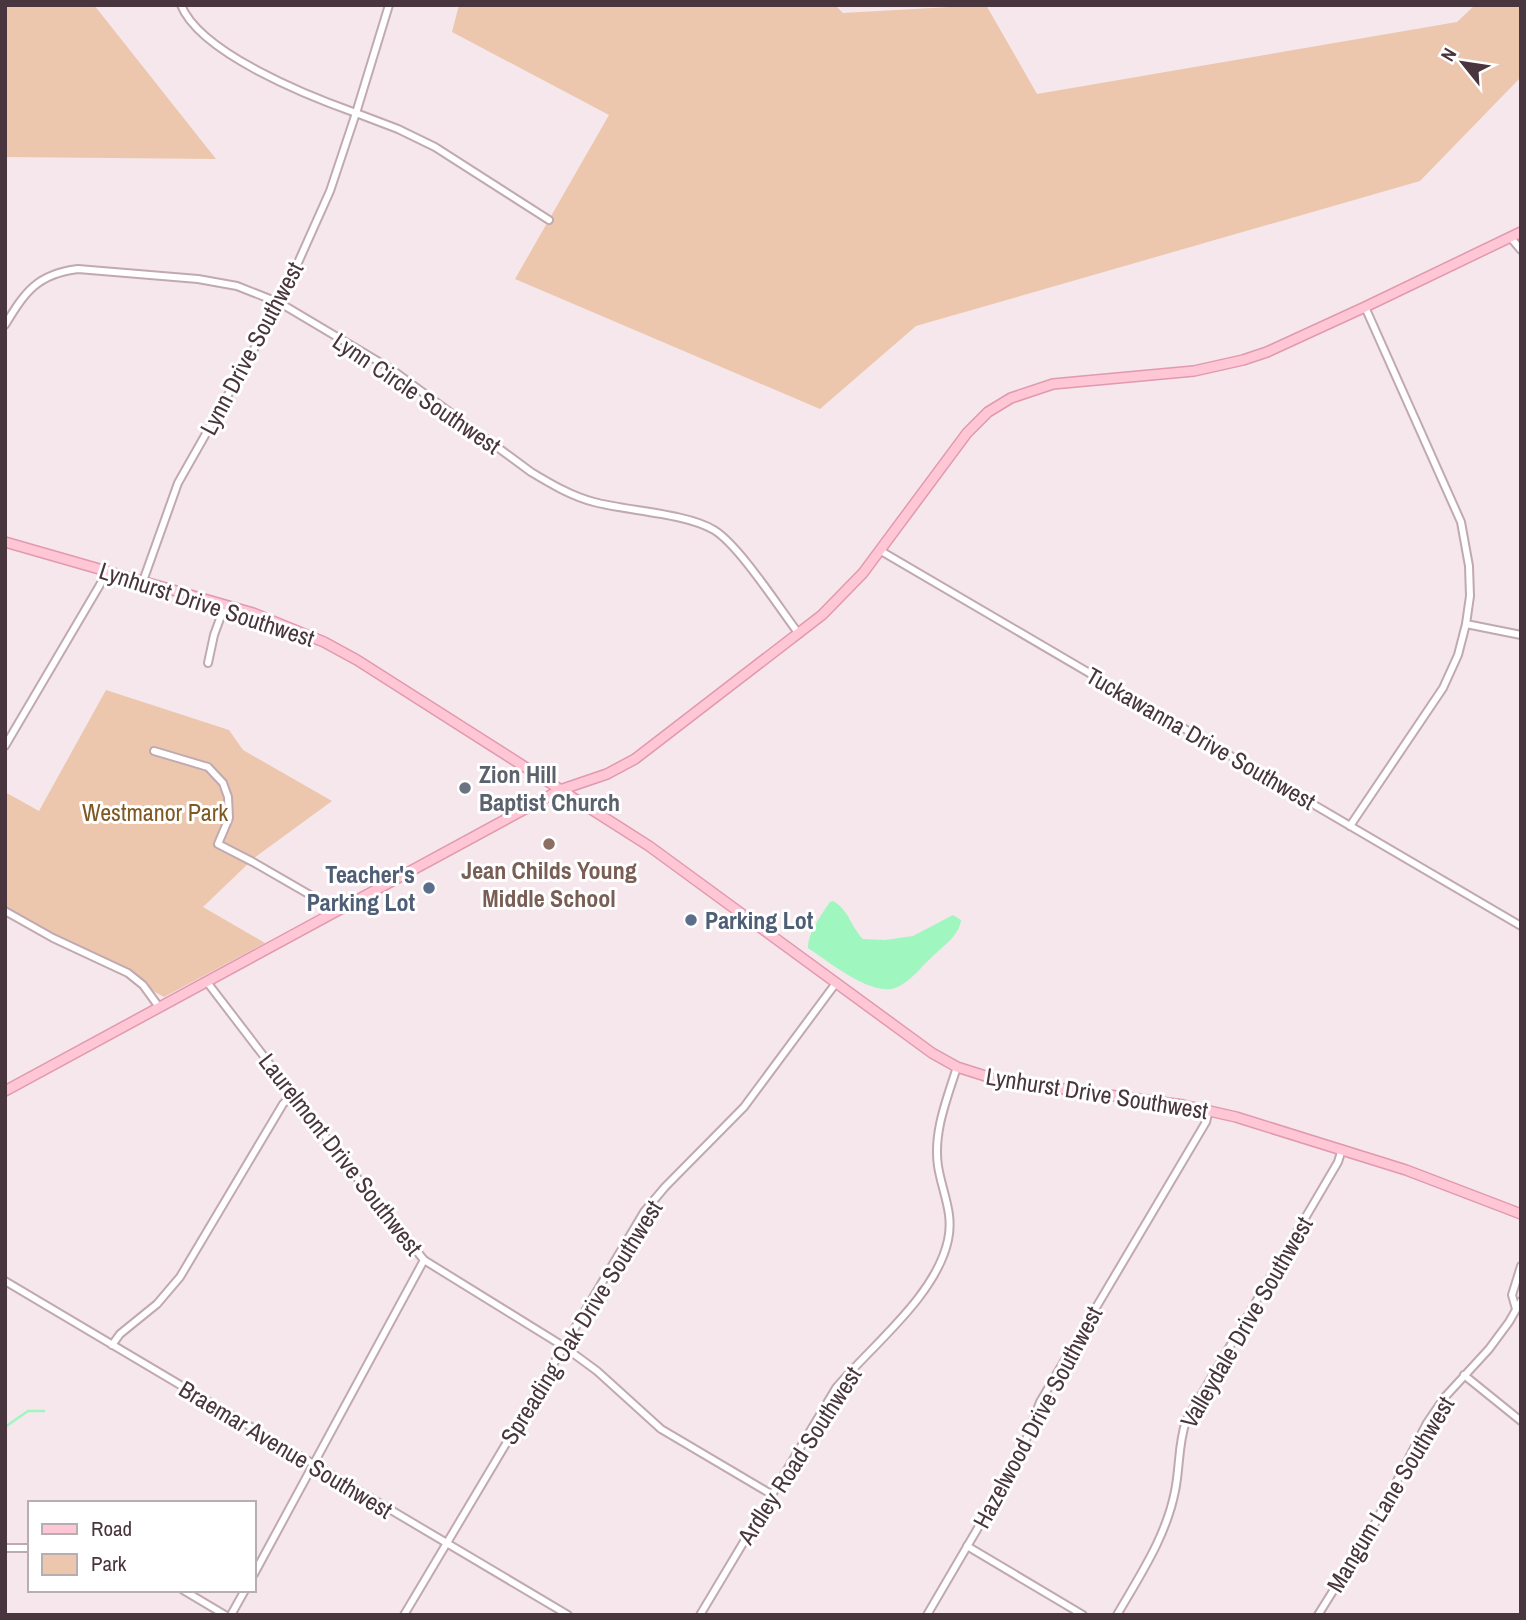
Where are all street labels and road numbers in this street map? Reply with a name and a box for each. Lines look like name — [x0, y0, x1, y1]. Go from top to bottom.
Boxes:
street label: Lynn Drive Southwest — [192, 255, 310, 440]
street label: Lynn Circle Southwest — [327, 325, 508, 461]
street label: Lynhurst Drive Southwest — [95, 554, 319, 654]
street label: Tuckawanna Drive Southwest — [1081, 659, 1322, 817]
street label: Laurelmont Drive Southwest — [252, 1046, 430, 1262]
street label: Lynhurst Drive Southwest — [984, 1060, 1211, 1126]
street label: Spreading Oak Drive Southwest — [493, 1193, 670, 1450]
street label: Valleydale Drive Southwest — [1172, 1210, 1320, 1434]
street label: Hazelwood Drive Southwest — [965, 1300, 1109, 1534]
street label: Ardley Road Southwest — [729, 1360, 869, 1551]
street label: Braemar Avenue Southwest — [173, 1373, 399, 1526]
street label: Mangum Lane Southwest — [1319, 1390, 1461, 1598]

